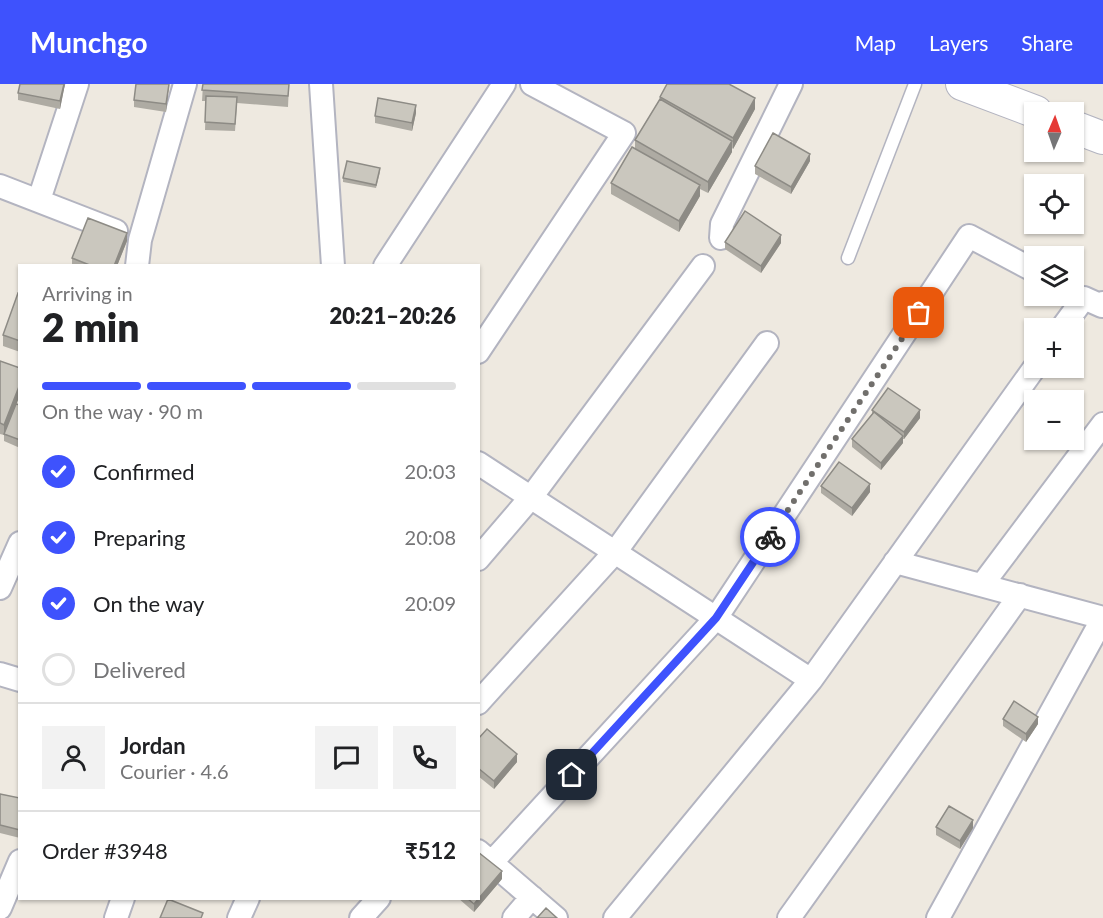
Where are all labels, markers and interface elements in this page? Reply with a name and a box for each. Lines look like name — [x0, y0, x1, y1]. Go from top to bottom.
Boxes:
text: Munchgo — [30, 25, 148, 59]
text: Map — [855, 30, 896, 55]
text: Layers — [929, 30, 988, 55]
text: Share — [1021, 30, 1073, 55]
north arrow — [1024, 102, 1084, 162]
map controls — [1024, 102, 1084, 450]
button: locate — [1024, 174, 1084, 234]
button: layers — [1024, 246, 1084, 306]
text: Arriving in — [42, 281, 133, 305]
pin — [893, 287, 944, 338]
icon: bag — [902, 296, 935, 329]
text: 20:21–20:26 — [330, 302, 456, 329]
text: 2 min — [42, 304, 139, 350]
button: + — [1024, 318, 1084, 378]
button: − — [1024, 390, 1084, 450]
text: On the way · 90 m — [42, 399, 203, 423]
icon: check — [42, 455, 75, 488]
text: Confirmed — [93, 458, 195, 485]
text: 20:03 — [405, 459, 456, 483]
courier — [740, 507, 800, 567]
icon: check — [42, 521, 75, 554]
icon: bike — [754, 521, 787, 554]
text: Preparing — [93, 524, 185, 551]
text: 20:08 — [405, 525, 456, 549]
icon: check — [42, 587, 75, 620]
text: On the way — [93, 590, 204, 617]
text: 20:09 — [405, 591, 456, 615]
text: Delivered — [93, 656, 186, 683]
button: person — [42, 726, 105, 789]
button: chat — [315, 726, 378, 789]
button: phone — [393, 726, 456, 789]
text: Jordan — [120, 732, 186, 759]
pin — [546, 749, 597, 800]
icon: home — [555, 758, 588, 791]
text: Courier · 4.6 — [120, 759, 229, 783]
text: Order #3948 — [42, 837, 168, 864]
text: ₹512 — [405, 837, 456, 864]

